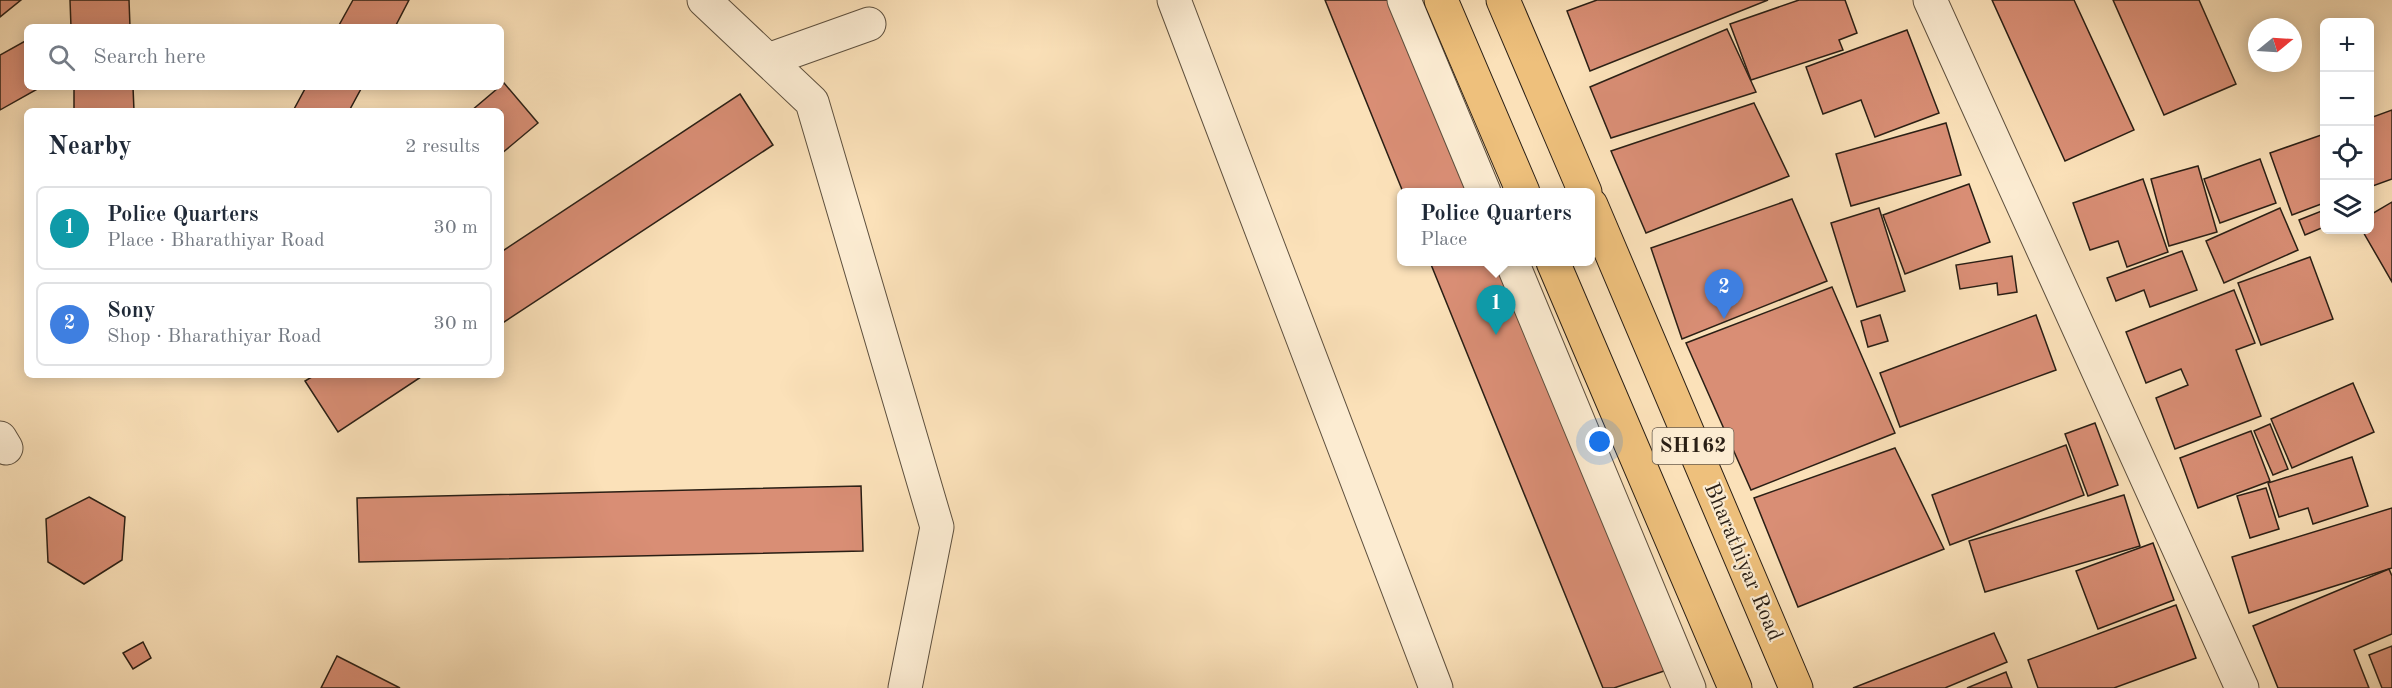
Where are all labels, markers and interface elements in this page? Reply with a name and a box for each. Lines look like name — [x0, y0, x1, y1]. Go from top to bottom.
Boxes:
north arrow — [2248, 18, 2302, 72]
map controls — [2320, 18, 2374, 234]
button: + — [2320, 18, 2374, 72]
search box — [24, 24, 504, 90]
icon: search — [45, 41, 78, 74]
text: Search here — [93, 46, 206, 68]
button: − — [2320, 72, 2374, 126]
button: locate — [2320, 126, 2374, 180]
text: Nearby — [48, 134, 132, 160]
text: 2 results — [405, 137, 480, 157]
button: layers — [2320, 180, 2374, 234]
popup — [1397, 188, 1595, 266]
text: Police Quarters — [1420, 203, 1572, 225]
text: Police Quarters — [107, 204, 258, 226]
text: 1 — [64, 218, 75, 238]
text: 30 m — [433, 218, 478, 238]
text: Place — [1420, 230, 1467, 250]
text: Place · Bharathiyar Road — [107, 231, 325, 251]
pin: 2 — [1704, 270, 1744, 319]
pin: 1 — [1476, 286, 1516, 335]
text: Sony — [107, 300, 156, 322]
text: 2 — [64, 314, 75, 334]
text: 30 m — [433, 314, 478, 334]
text: Shop · Bharathiyar Road — [107, 327, 321, 347]
your location — [1585, 427, 1614, 456]
road number: SH162 — [1652, 428, 1734, 464]
street label: Bharathiyar Road — [1700, 480, 1786, 644]

